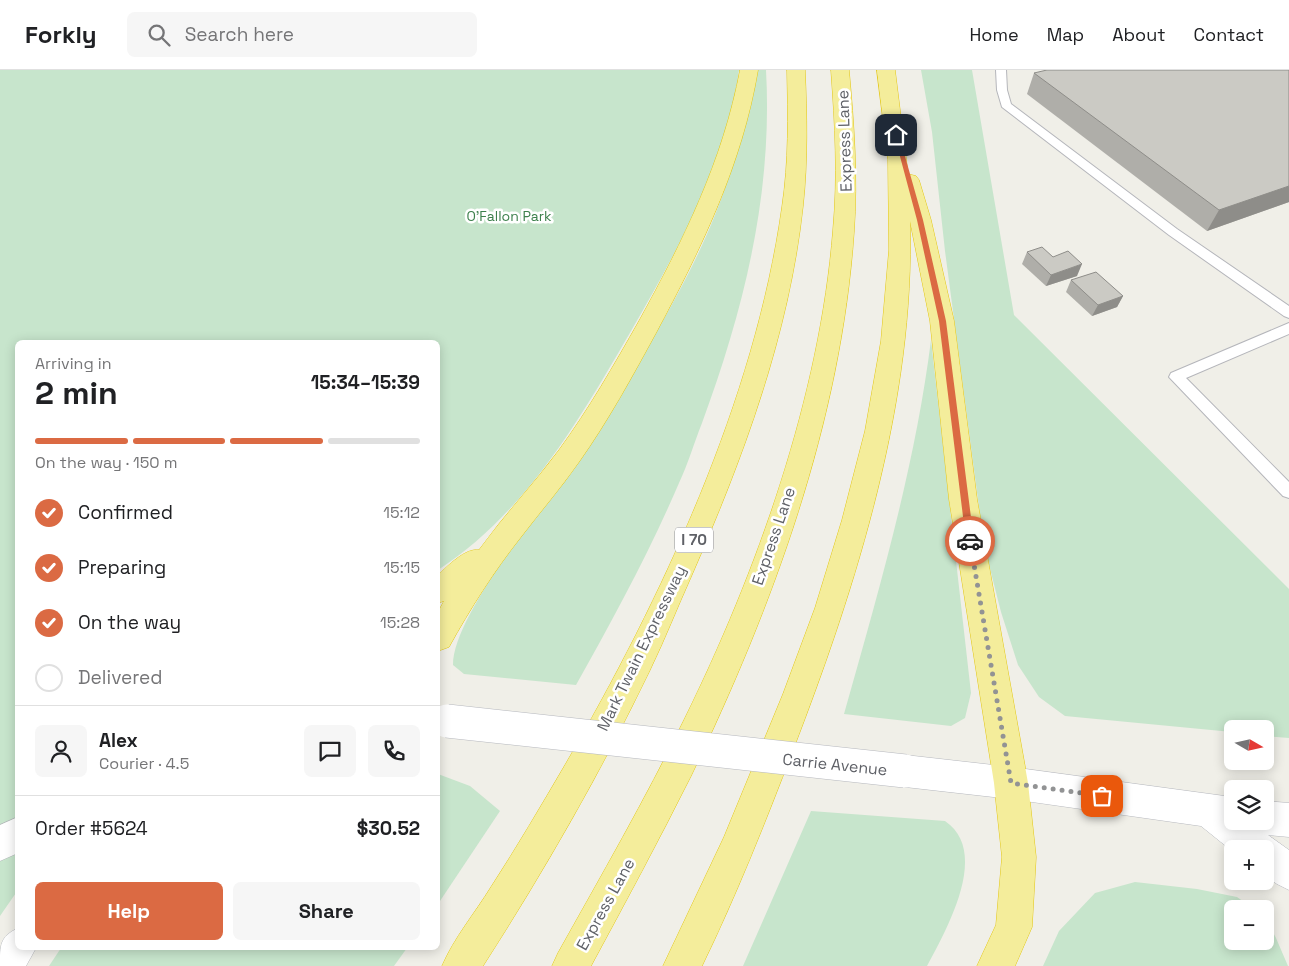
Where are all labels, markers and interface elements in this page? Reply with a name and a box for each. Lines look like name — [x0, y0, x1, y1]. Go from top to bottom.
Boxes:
search box — [127, 12, 477, 57]
text: Forkly — [25, 19, 97, 50]
icon: search — [145, 21, 173, 49]
text: Search here — [185, 22, 294, 47]
text: Home — [970, 23, 1019, 46]
text: Map — [1047, 23, 1084, 46]
text: About — [1112, 23, 1166, 46]
text: Contact — [1194, 23, 1264, 46]
street label: Express Lane — [832, 90, 857, 192]
pin — [875, 114, 917, 156]
icon: home — [882, 121, 910, 149]
park label: O'Fallon Park — [466, 207, 552, 225]
text: Arriving in — [35, 353, 112, 374]
text: 15:34–15:39 — [311, 370, 420, 395]
text: 2 min — [35, 373, 118, 413]
text: On the way · 150 m — [35, 452, 177, 473]
street label: Express Lane — [747, 484, 800, 588]
icon: check — [35, 499, 63, 527]
text: Confirmed — [78, 500, 173, 525]
text: 15:12 — [383, 502, 420, 523]
courier — [945, 516, 995, 566]
icon: car — [956, 527, 984, 555]
road number: I 70 — [675, 528, 713, 552]
icon: check — [35, 554, 63, 582]
text: Preparing — [78, 555, 166, 580]
text: 15:15 — [383, 557, 420, 578]
street label: Mark Twain Expressway — [592, 562, 691, 734]
icon: check — [35, 609, 63, 637]
text: On the way — [78, 610, 181, 635]
text: 15:28 — [380, 612, 420, 633]
text: Delivered — [78, 665, 163, 690]
north arrow — [1224, 720, 1274, 770]
map controls — [1224, 720, 1274, 950]
button: person — [35, 725, 87, 777]
button: chat — [304, 725, 356, 777]
button: phone — [368, 725, 420, 777]
text: Alex — [99, 728, 138, 753]
street label: Carrie Avenue — [781, 749, 888, 780]
text: Courier · 4.5 — [99, 753, 189, 774]
pin — [1081, 775, 1123, 817]
button: layers — [1224, 780, 1274, 830]
icon: bag — [1088, 782, 1116, 810]
text: Order #5624 — [35, 816, 148, 841]
text: $30.52 — [357, 816, 420, 841]
button: + — [1224, 840, 1274, 890]
street label: Express Lane — [571, 854, 639, 954]
button: Help — [35, 882, 223, 940]
button: Share — [233, 882, 420, 940]
button: − — [1224, 900, 1274, 950]

